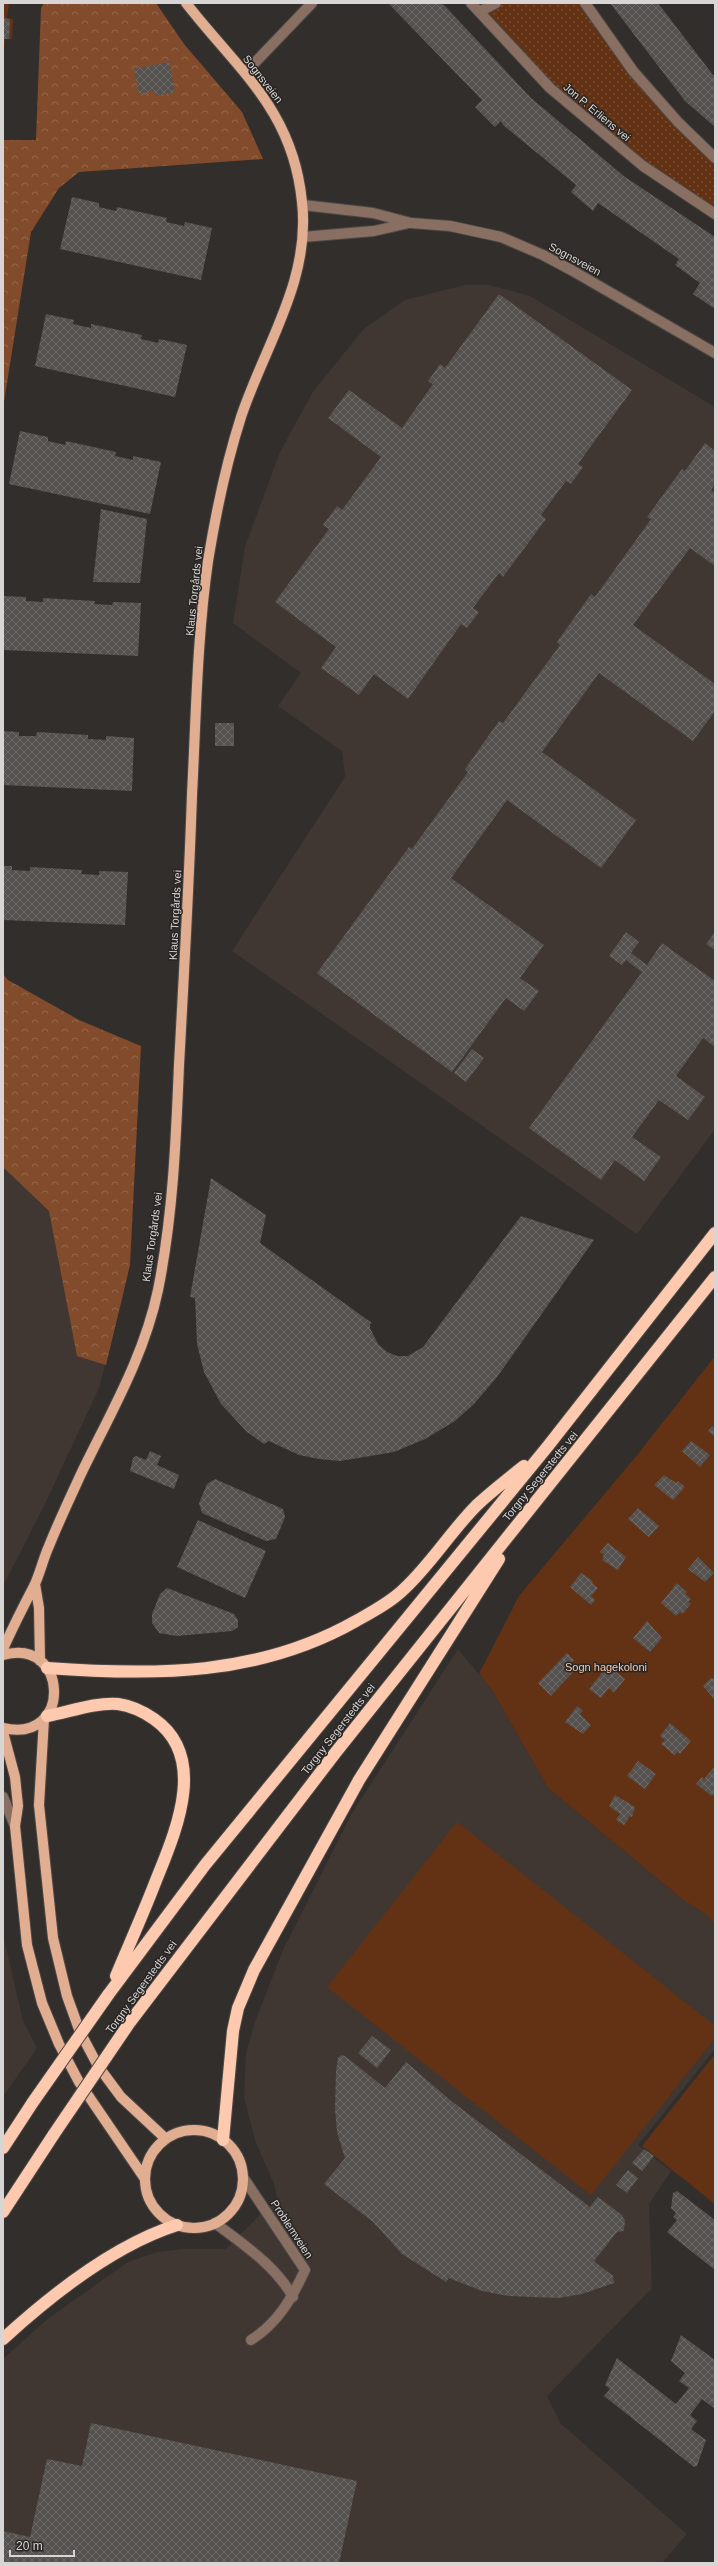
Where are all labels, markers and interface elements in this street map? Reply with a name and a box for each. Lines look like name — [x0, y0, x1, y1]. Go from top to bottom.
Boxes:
street label: Sognsveien — [241, 53, 285, 105]
street label: Jon P. Erliens vei — [561, 81, 633, 143]
street label: Sognsveien — [547, 240, 603, 278]
street label: Klaus Torgårds vei — [183, 545, 205, 637]
street label: Klaus Torgårds vei — [167, 870, 183, 960]
street label: Klaus Torgårds vei — [140, 1191, 164, 1283]
street label: Torgny Segerstedts vei — [500, 1429, 580, 1523]
park label: Sogn hagekoloni — [565, 1661, 647, 1673]
street label: Torgny Segerstedts vei — [299, 1681, 377, 1777]
street label: Torgny Segerstedts vei — [103, 1938, 179, 2036]
street label: Problemveien — [269, 2198, 315, 2260]
scale bar — [10, 2532, 74, 2558]
text: 20 m — [16, 2539, 43, 2553]

